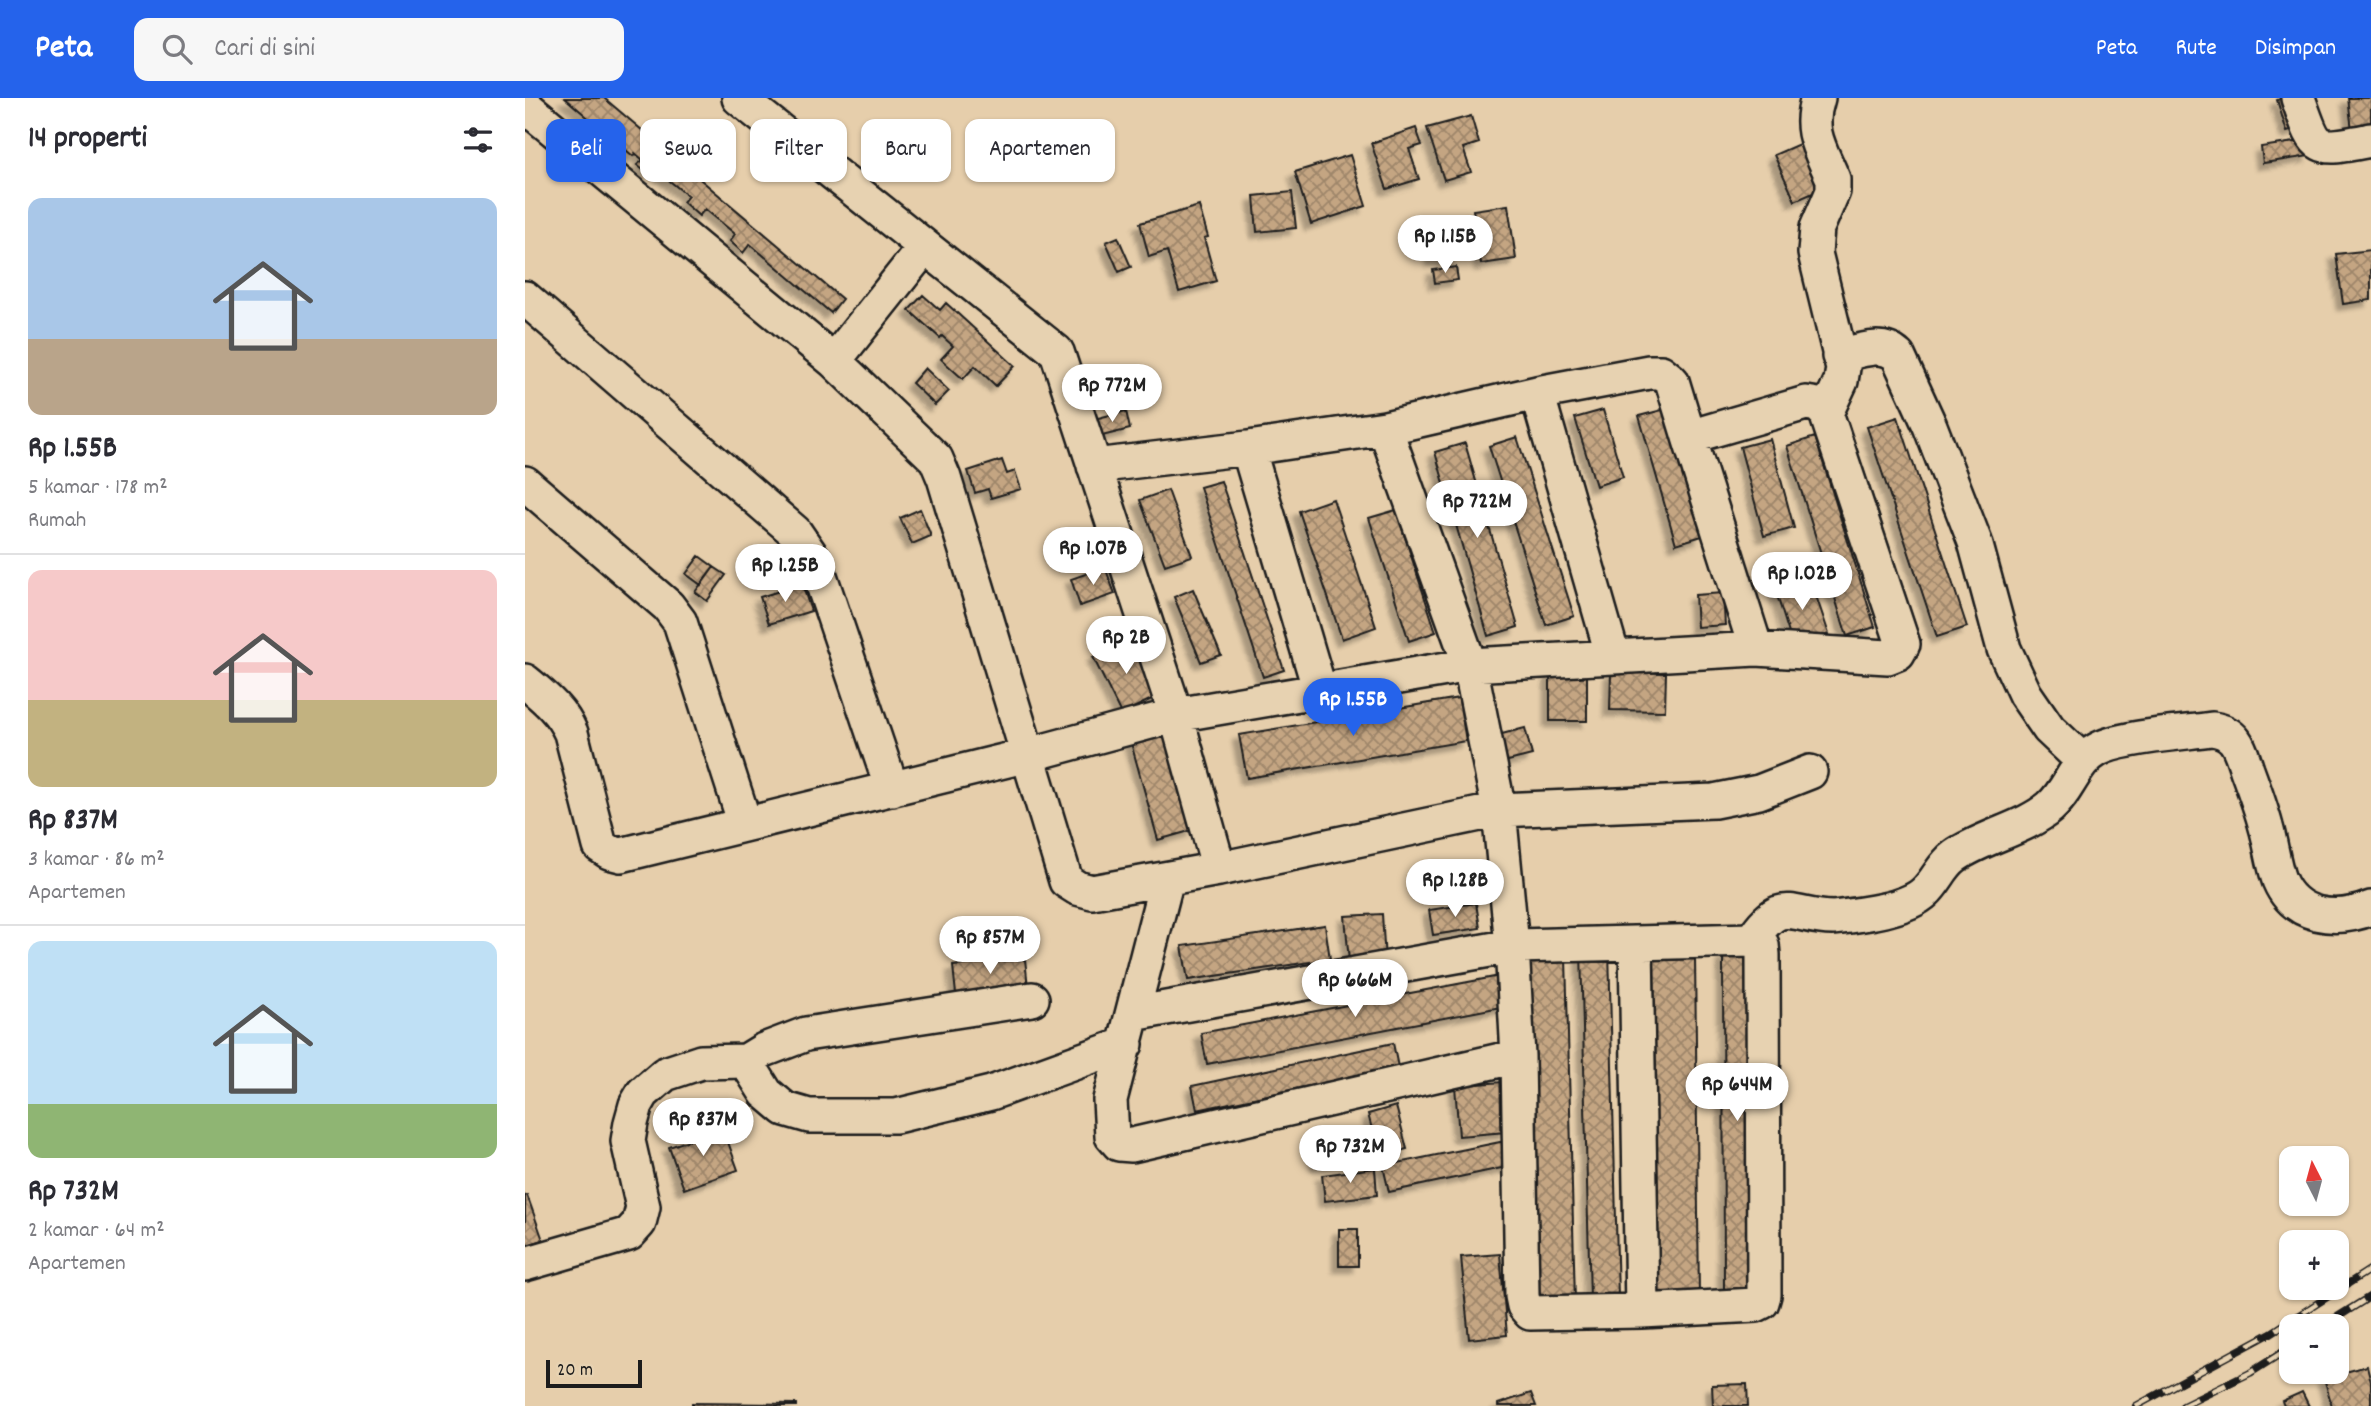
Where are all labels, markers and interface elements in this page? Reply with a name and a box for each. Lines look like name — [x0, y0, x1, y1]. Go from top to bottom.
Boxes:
search box — [134, 18, 624, 81]
text: Peta — [35, 26, 92, 73]
icon: search — [158, 30, 196, 68]
text: Cari di sini — [214, 31, 315, 68]
text: Peta — [2096, 32, 2137, 66]
text: Rute — [2175, 32, 2217, 66]
text: Disimpan — [2255, 32, 2336, 66]
text: 14 properti — [28, 119, 147, 162]
chip: Beli — [546, 119, 626, 182]
chip: Sewa — [640, 119, 736, 182]
chip: Filter — [750, 119, 847, 182]
chip: Baru — [861, 119, 951, 182]
chip: Apartemen — [965, 119, 1115, 182]
icon: filters — [459, 121, 497, 159]
pin: Rp 1.15B — [1373, 216, 1517, 275]
text: Rp 1.15B — [1414, 221, 1476, 254]
icon: home — [200, 243, 326, 369]
pin: Rp 772M — [1047, 364, 1177, 424]
text: Rp 772M — [1078, 370, 1146, 403]
text: Rp 1.55B — [28, 429, 117, 472]
text: 5 kamar · 178 m² — [28, 472, 168, 505]
pin: Rp 722M — [1412, 480, 1542, 540]
text: Rp 722M — [1442, 486, 1512, 519]
text: Rumah — [28, 505, 86, 538]
pin: Rp 1.07B — [1021, 528, 1165, 587]
text: Rp 1.07B — [1059, 533, 1127, 566]
pin: Rp 1.25B — [713, 545, 857, 604]
text: Rp 1.25B — [751, 550, 819, 583]
pin: Rp 1.02B — [1730, 552, 1874, 612]
text: Rp 1.02B — [1767, 558, 1837, 591]
icon: home — [200, 615, 326, 741]
pin: Rp 2B — [1077, 616, 1175, 676]
text: Rp 2B — [1102, 622, 1150, 655]
pin: Rp 1.55B — [1281, 678, 1425, 738]
text: Rp 1.55B — [1319, 684, 1387, 717]
text: Rp 837M — [28, 801, 118, 844]
text: 3 kamar · 86 m² — [28, 844, 165, 877]
pin: Rp 1.28B — [1383, 860, 1527, 919]
text: Rp 1.28B — [1422, 865, 1488, 898]
text: Apartemen — [28, 877, 126, 910]
pin: Rp 857M — [925, 916, 1055, 976]
text: Rp 857M — [955, 922, 1025, 955]
pin: Rp 666M — [1290, 960, 1420, 1019]
text: Rp 666M — [1318, 965, 1392, 998]
icon: home — [200, 986, 326, 1112]
pin: Rp 644M — [1672, 1063, 1802, 1123]
text: Rp 644M — [1702, 1069, 1772, 1102]
pin: Rp 837M — [638, 1098, 768, 1158]
text: Rp 837M — [669, 1104, 737, 1137]
pin: Rp 732M — [1285, 1126, 1415, 1185]
text: Rp 732M — [1315, 1131, 1385, 1164]
north arrow — [2279, 1146, 2349, 1216]
map controls — [2279, 1146, 2349, 1384]
text: Rp 732M — [28, 1172, 119, 1215]
text: 2 kamar · 64 m² — [28, 1215, 165, 1248]
button: + — [2279, 1230, 2349, 1300]
text: Apartemen — [28, 1248, 126, 1281]
button: − — [2279, 1314, 2349, 1384]
scale bar — [546, 1357, 642, 1389]
text: 20 m — [557, 1358, 593, 1385]

